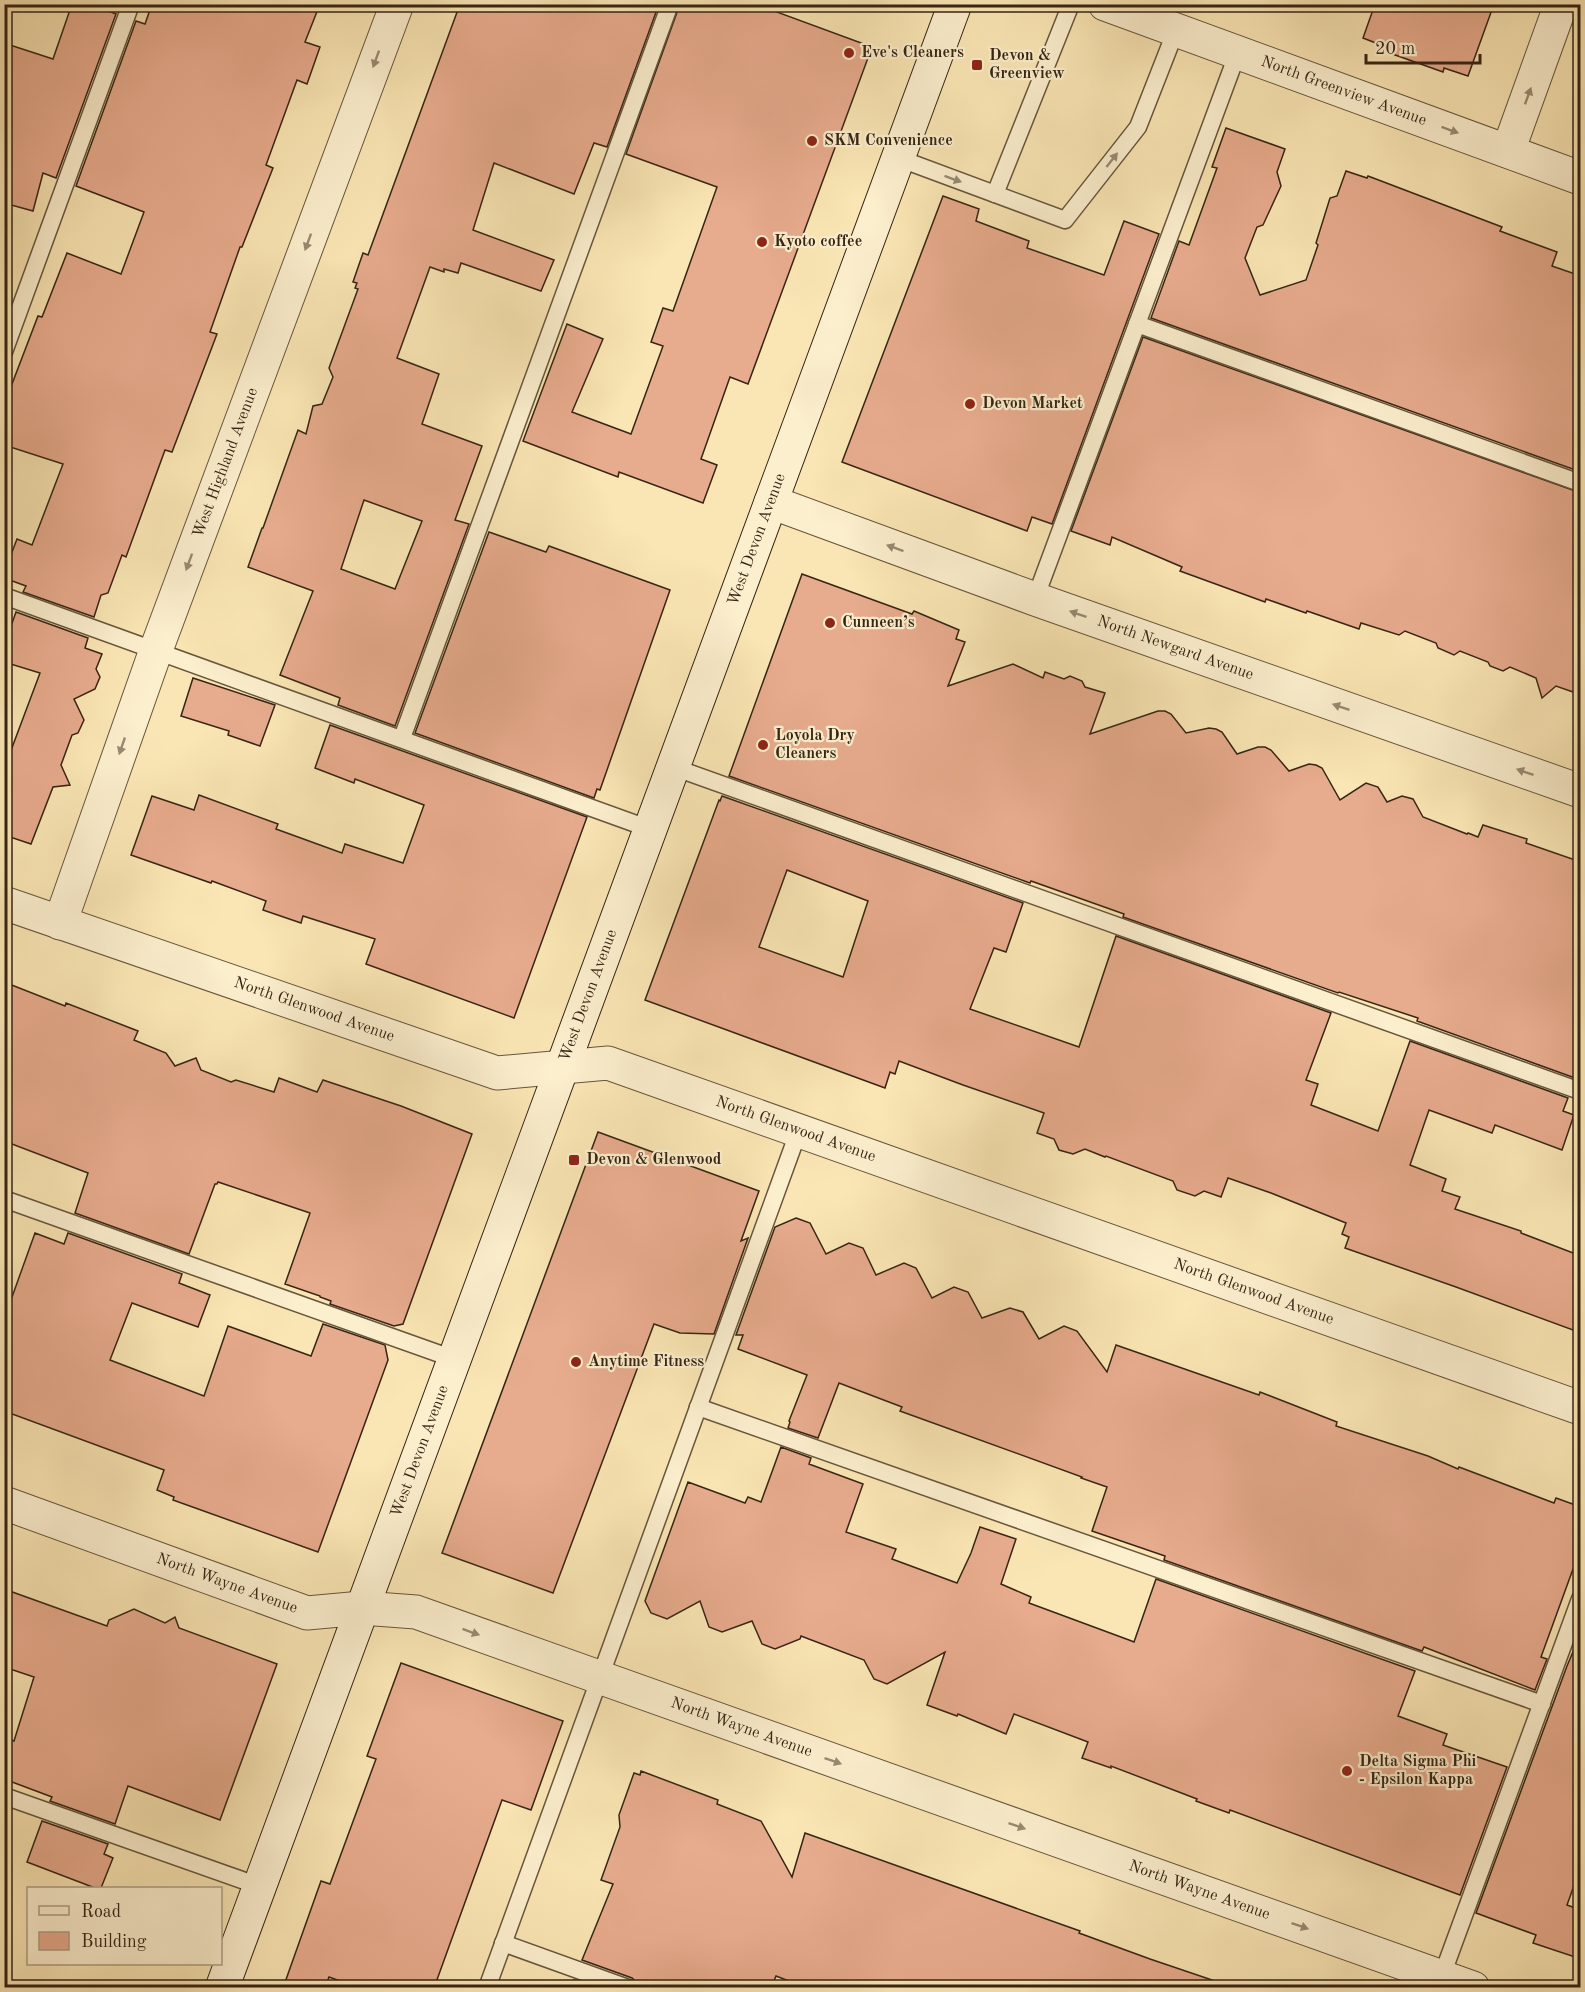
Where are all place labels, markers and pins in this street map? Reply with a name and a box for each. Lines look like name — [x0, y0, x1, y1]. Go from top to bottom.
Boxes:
place label: Eve's Cleaners — [861, 45, 964, 61]
marker: Eve's Cleaners — [842, 46, 856, 60]
place label: Devon & Greenview — [989, 48, 1065, 82]
marker: Devon & Greenview — [970, 58, 984, 72]
place label: SKM Convenience — [824, 133, 953, 149]
marker: SKM Convenience — [805, 134, 819, 148]
place label: Kyoto coffee — [774, 234, 862, 250]
marker: Kyoto coffee — [755, 235, 769, 249]
place label: Devon Market — [982, 396, 1083, 412]
marker: Devon Market — [963, 397, 977, 411]
place label: Cunneen’s — [842, 615, 915, 631]
marker: Cunneen’s — [823, 616, 837, 630]
place label: Loyola Dry Cleaners — [775, 728, 855, 762]
marker: Loyola Dry Cleaners — [756, 738, 770, 752]
place label: Devon & Glenwood — [586, 1152, 722, 1168]
marker: Devon & Glenwood — [567, 1153, 581, 1167]
place label: Anytime Fitness — [588, 1354, 704, 1370]
marker: Anytime Fitness — [569, 1355, 583, 1369]
place label: Delta Sigma Phi - Epsilon Kappa — [1359, 1754, 1477, 1788]
marker: Delta Sigma Phi - Epsilon Kappa — [1340, 1764, 1354, 1778]

